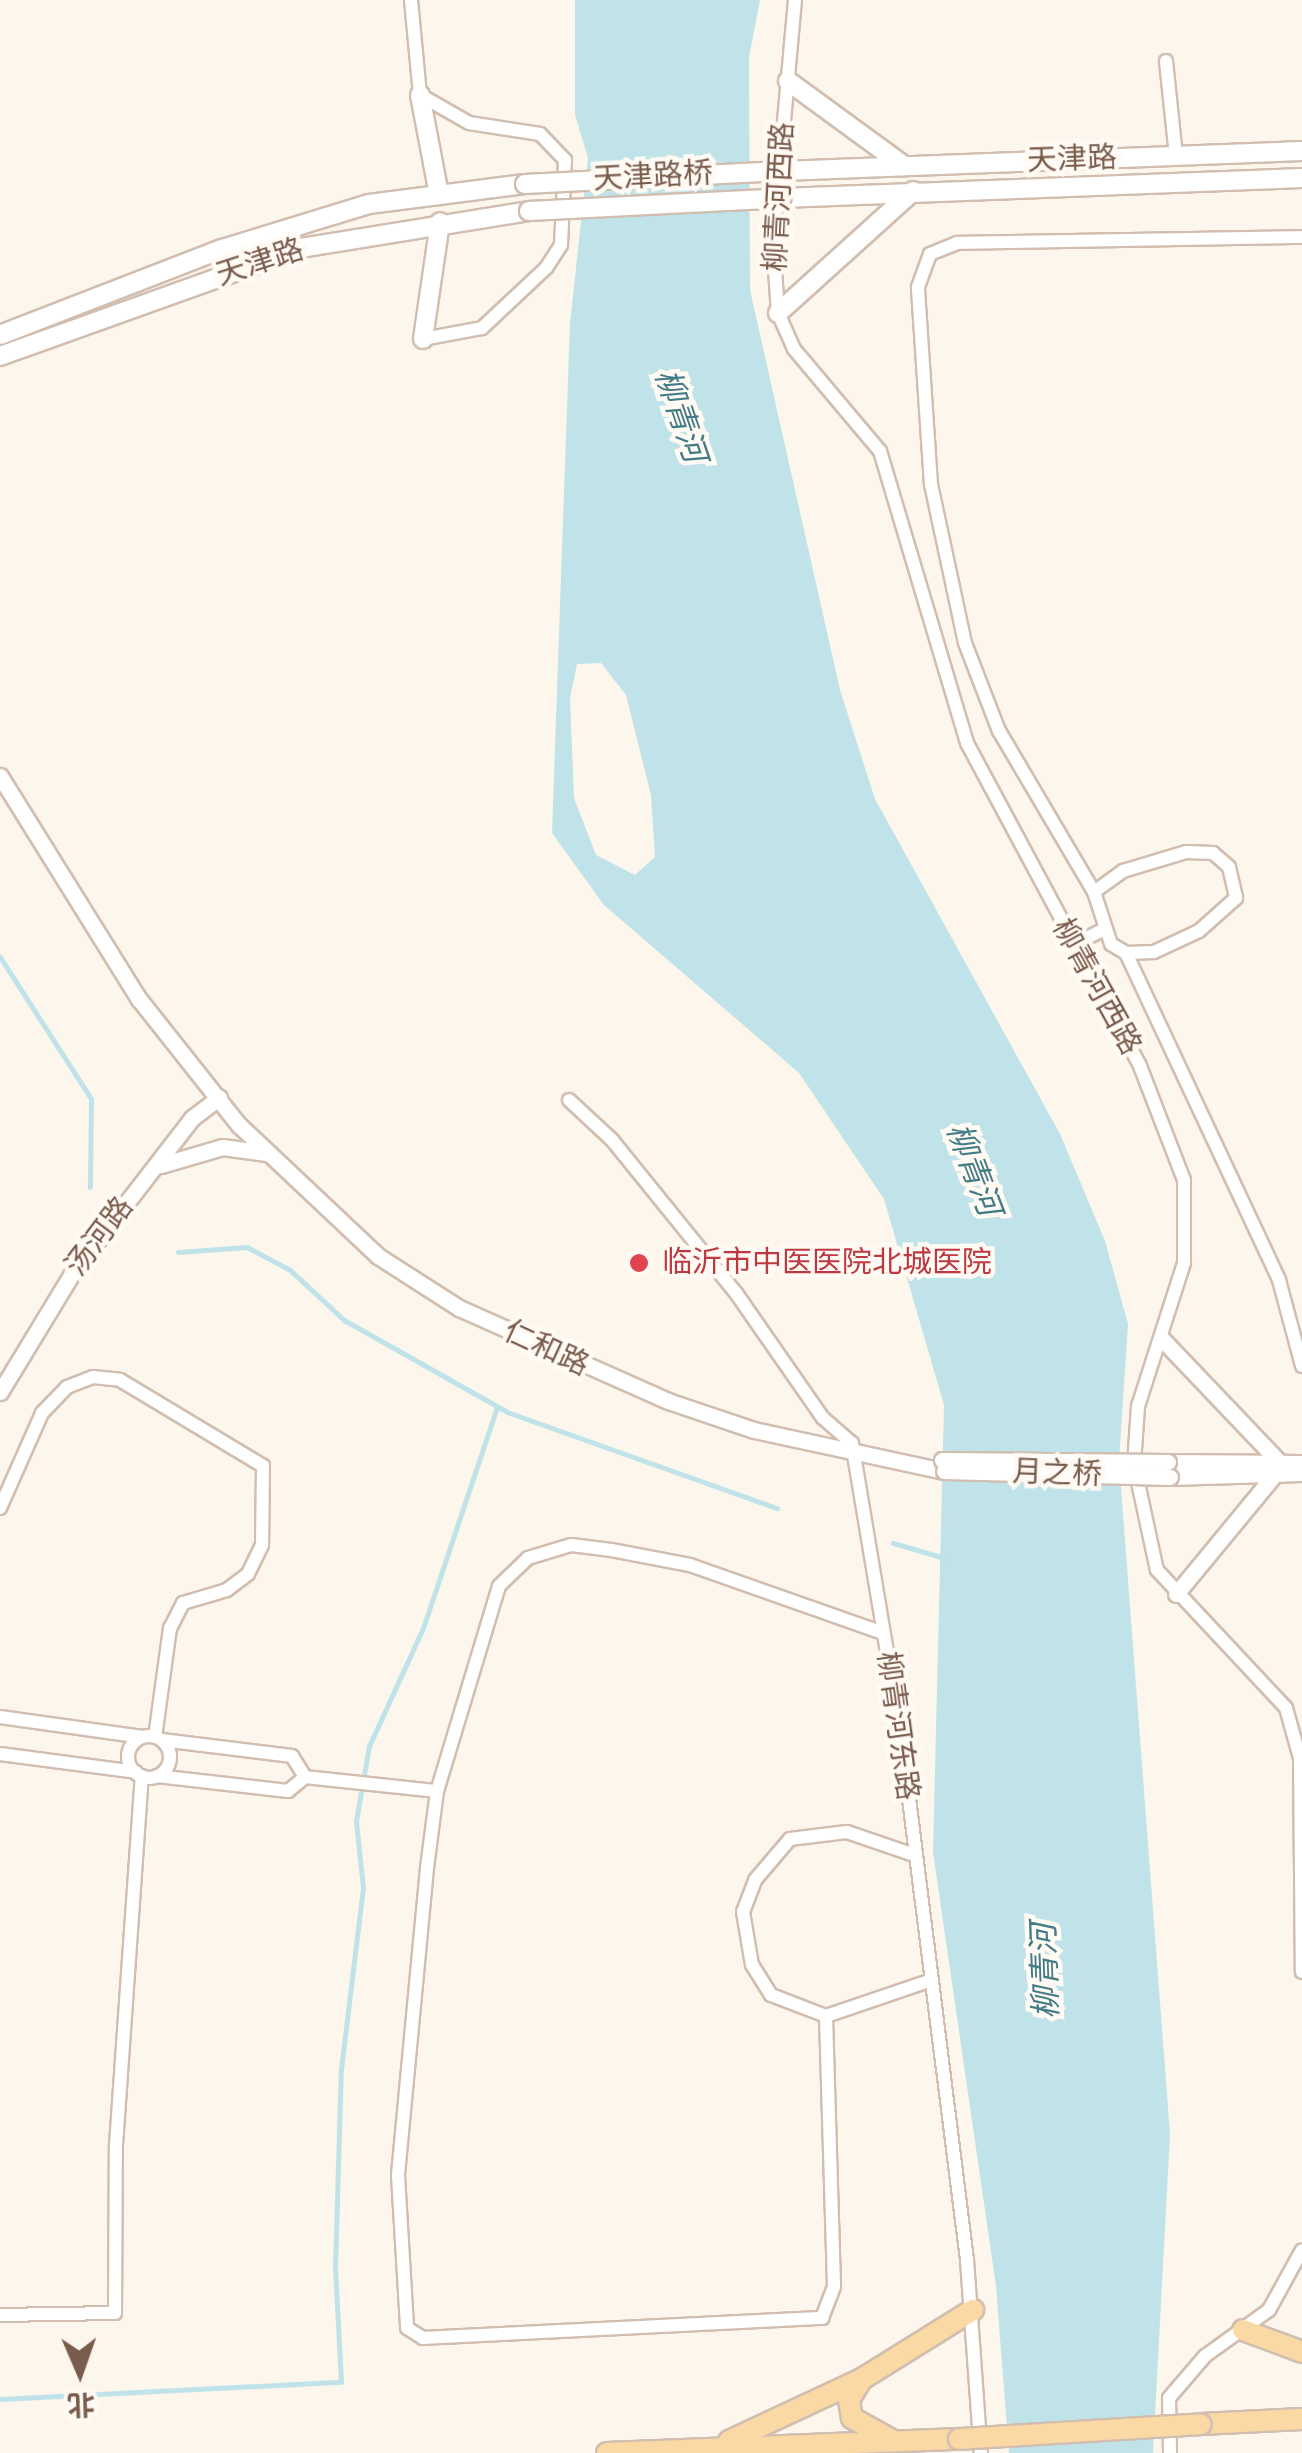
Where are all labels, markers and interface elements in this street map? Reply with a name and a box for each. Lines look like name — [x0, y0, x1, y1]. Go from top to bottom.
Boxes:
street label: 柳青河西路 — [758, 121, 802, 273]
street label: 天津路 — [1026, 140, 1118, 180]
street label: 天津路桥 — [592, 156, 714, 198]
street label: 天津路 — [212, 232, 308, 294]
water label: 柳青河 — [645, 364, 713, 468]
street label: 柳青河西路 — [1044, 913, 1148, 1061]
water label: 柳青河 — [937, 1118, 1007, 1222]
street label: 汤河路 — [59, 1190, 141, 1284]
place label: 临沂市中医医院北城医院 — [662, 1245, 992, 1281]
marker: 临沂市中医医院北城医院 — [626, 1250, 652, 1276]
street label: 仁和路 — [498, 1314, 594, 1384]
street label: 月之桥 — [1011, 1454, 1103, 1494]
street label: 柳青河东路 — [869, 1649, 925, 1803]
water label: 柳青河 — [1026, 1922, 1068, 2020]
north arrow — [30, 2323, 130, 2423]
text: 北 — [66, 2387, 96, 2420]

